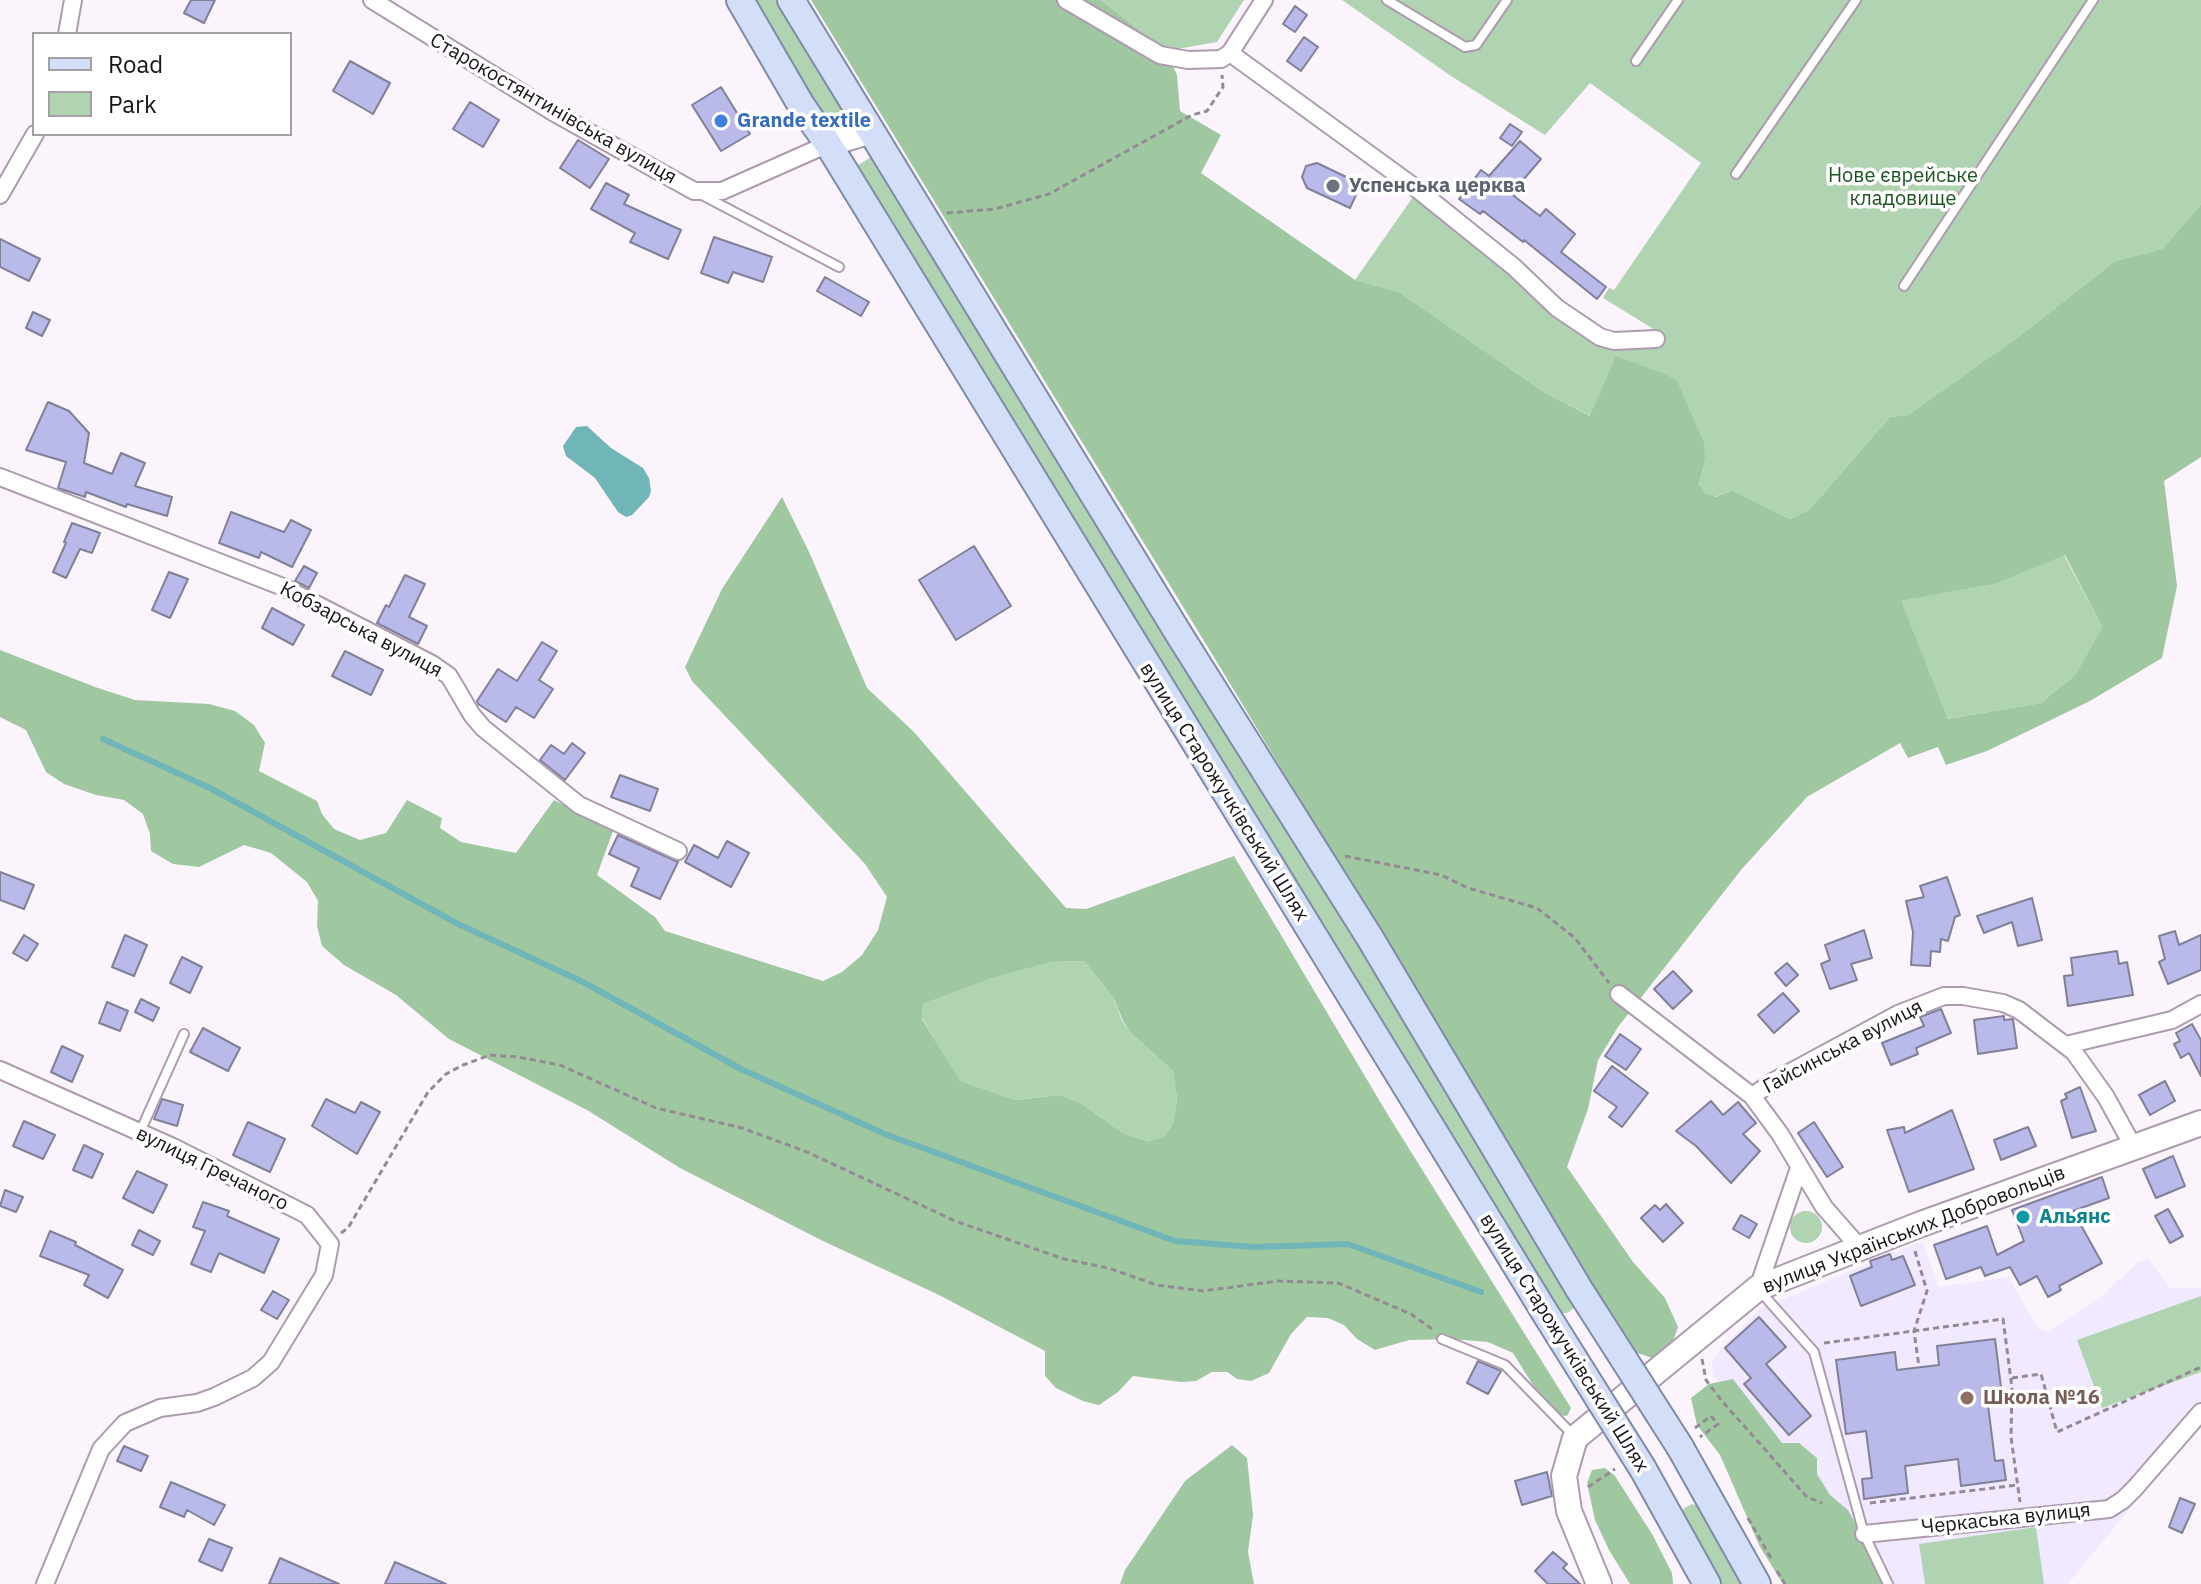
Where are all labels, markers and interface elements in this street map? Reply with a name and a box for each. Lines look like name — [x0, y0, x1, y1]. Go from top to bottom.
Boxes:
street label: Старокостянтинівська вулиця — [425, 28, 681, 190]
legend — [32, 32, 292, 136]
text: Road — [108, 48, 163, 80]
text: Park — [108, 88, 157, 120]
place label: Grande textile — [737, 109, 871, 133]
marker: Grande textile — [712, 112, 730, 130]
park label: Нове єврейське кладовище — [1828, 164, 1978, 211]
place label: Успенська церква — [1349, 174, 1526, 198]
marker: Успенська церква — [1324, 177, 1342, 195]
street label: Кобзарська вулиця — [276, 577, 446, 683]
street label: вулиця Старожучківський Шлях — [1134, 658, 1314, 926]
street label: Гайсинська вулиця — [1759, 995, 1927, 1099]
street label: вулиця Гречаного — [132, 1122, 292, 1216]
street label: вулиця Українських Добровольців — [1759, 1161, 2069, 1299]
place label: Альянс — [2039, 1205, 2111, 1229]
marker: Альянс — [2014, 1208, 2032, 1226]
street label: вулиця Старожучківський Шлях — [1474, 1209, 1654, 1477]
place label: Школа №16 — [1983, 1386, 2100, 1410]
marker: Школа №16 — [1958, 1389, 1976, 1407]
street label: Черкаська вулиця — [1920, 1498, 2092, 1540]

